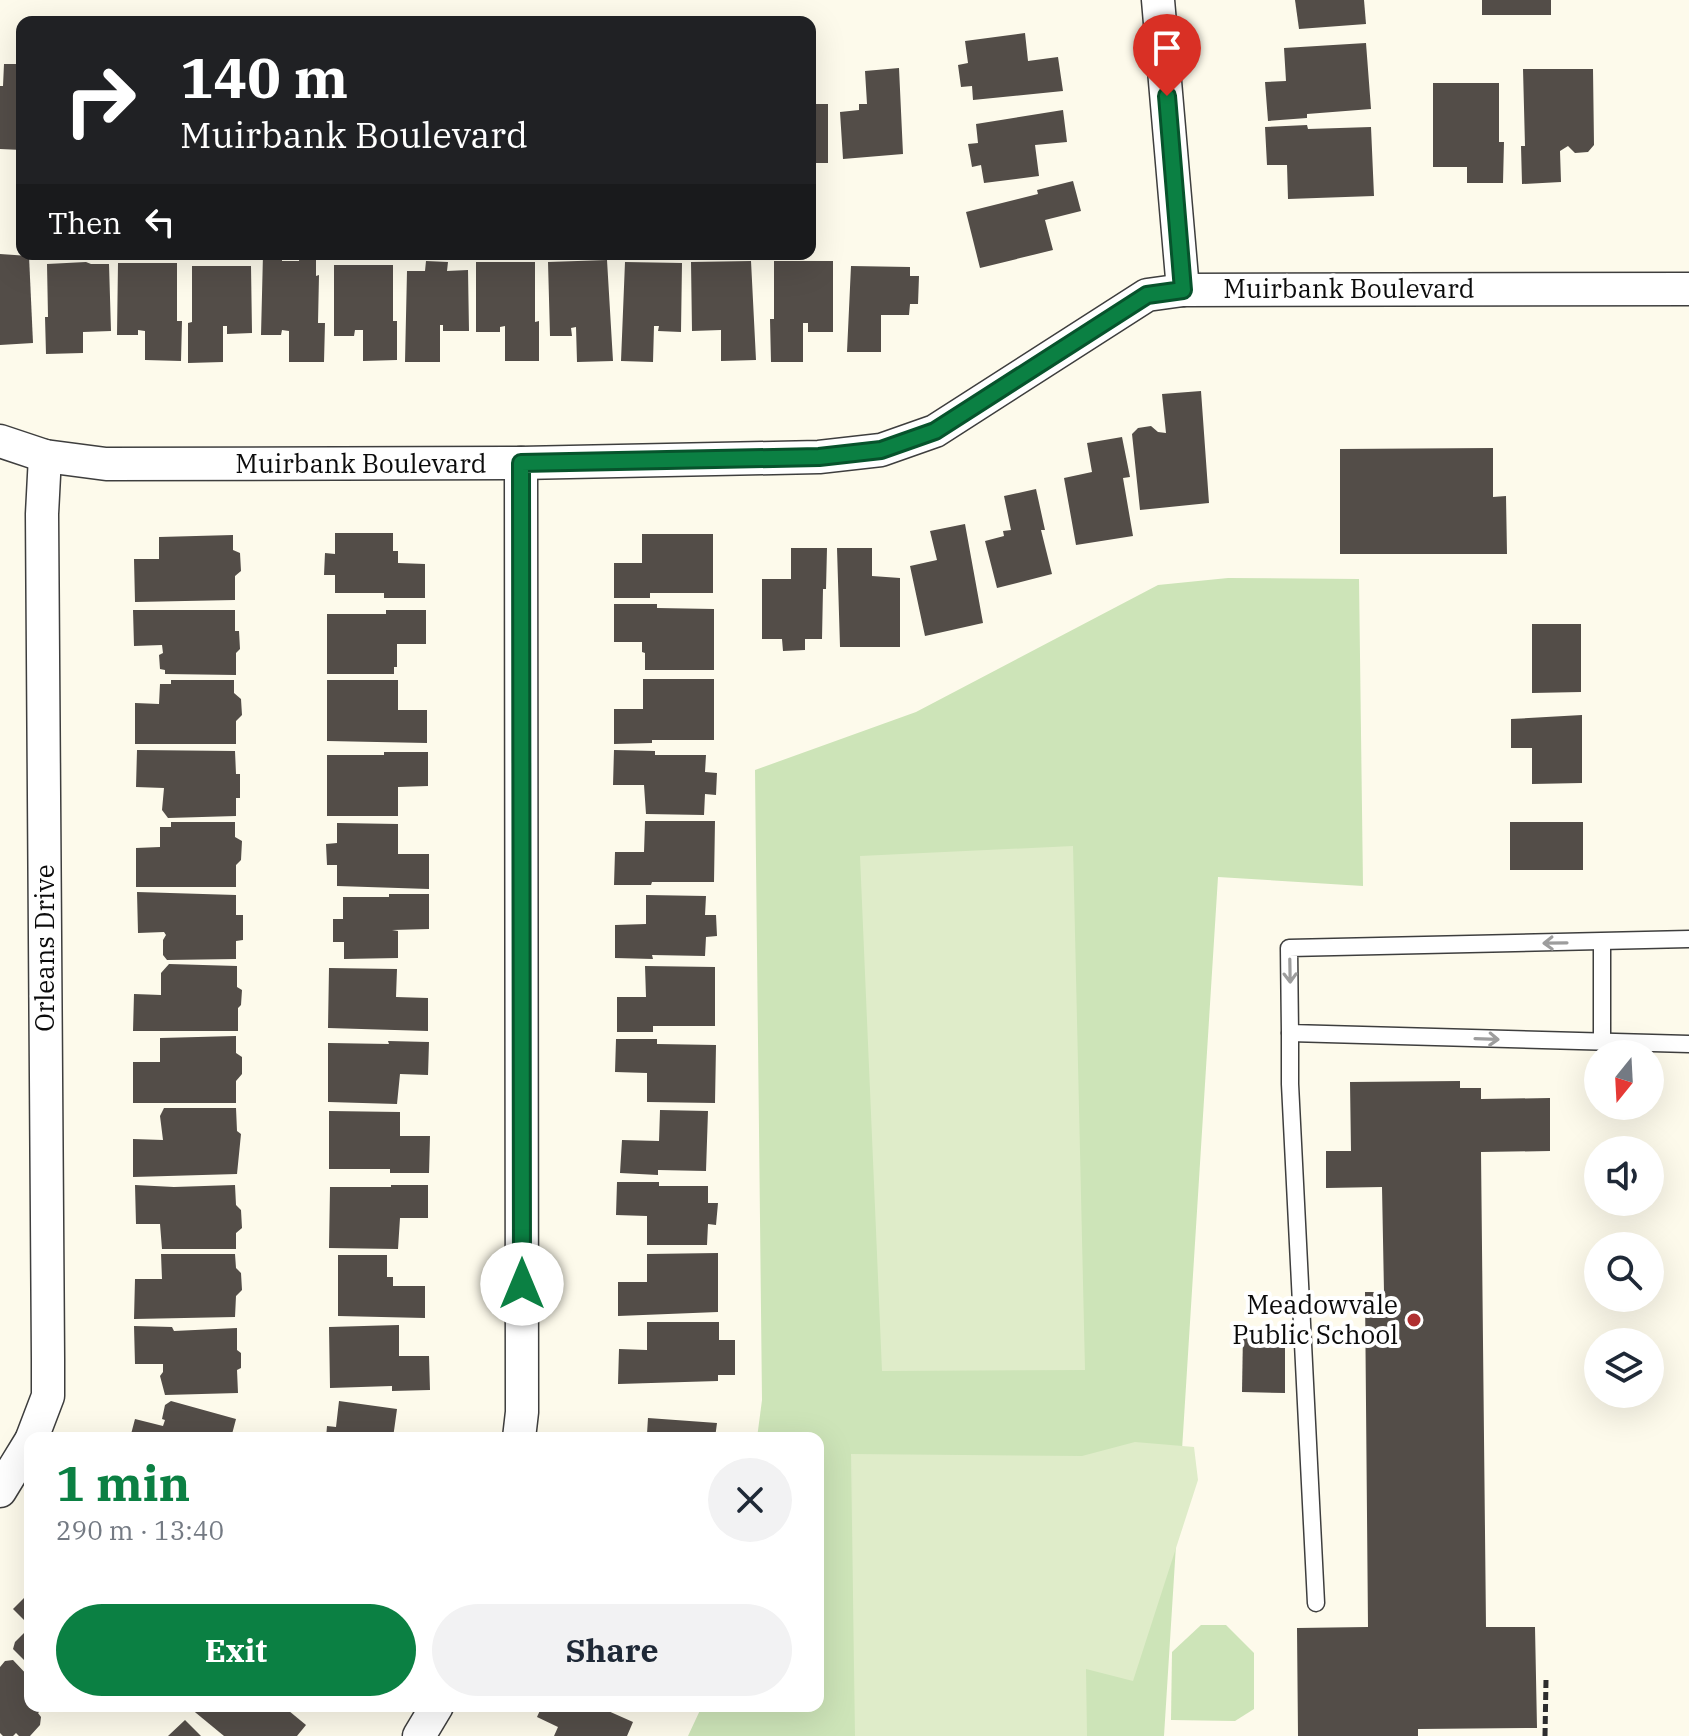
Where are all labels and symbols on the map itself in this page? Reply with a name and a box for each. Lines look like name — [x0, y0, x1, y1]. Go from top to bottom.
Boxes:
pin — [1133, 14.0, 1201, 96]
street label: Muirbank Boulevard — [1223, 271, 1475, 305]
street label: Muirbank Boulevard — [235, 446, 487, 480]
street label: Orleans Drive — [27, 864, 61, 1032]
one-way arrow — [1542, 935, 1569, 950]
one-way arrow — [1282, 957, 1297, 984]
one-way arrow — [1473, 1031, 1500, 1047]
north arrow — [1584, 1040, 1664, 1120]
position arrow — [480, 1242, 564, 1326]
place label: Meadowvale Public School — [1232, 1287, 1398, 1351]
marker: Meadowvale Public School — [1405, 1311, 1423, 1329]

